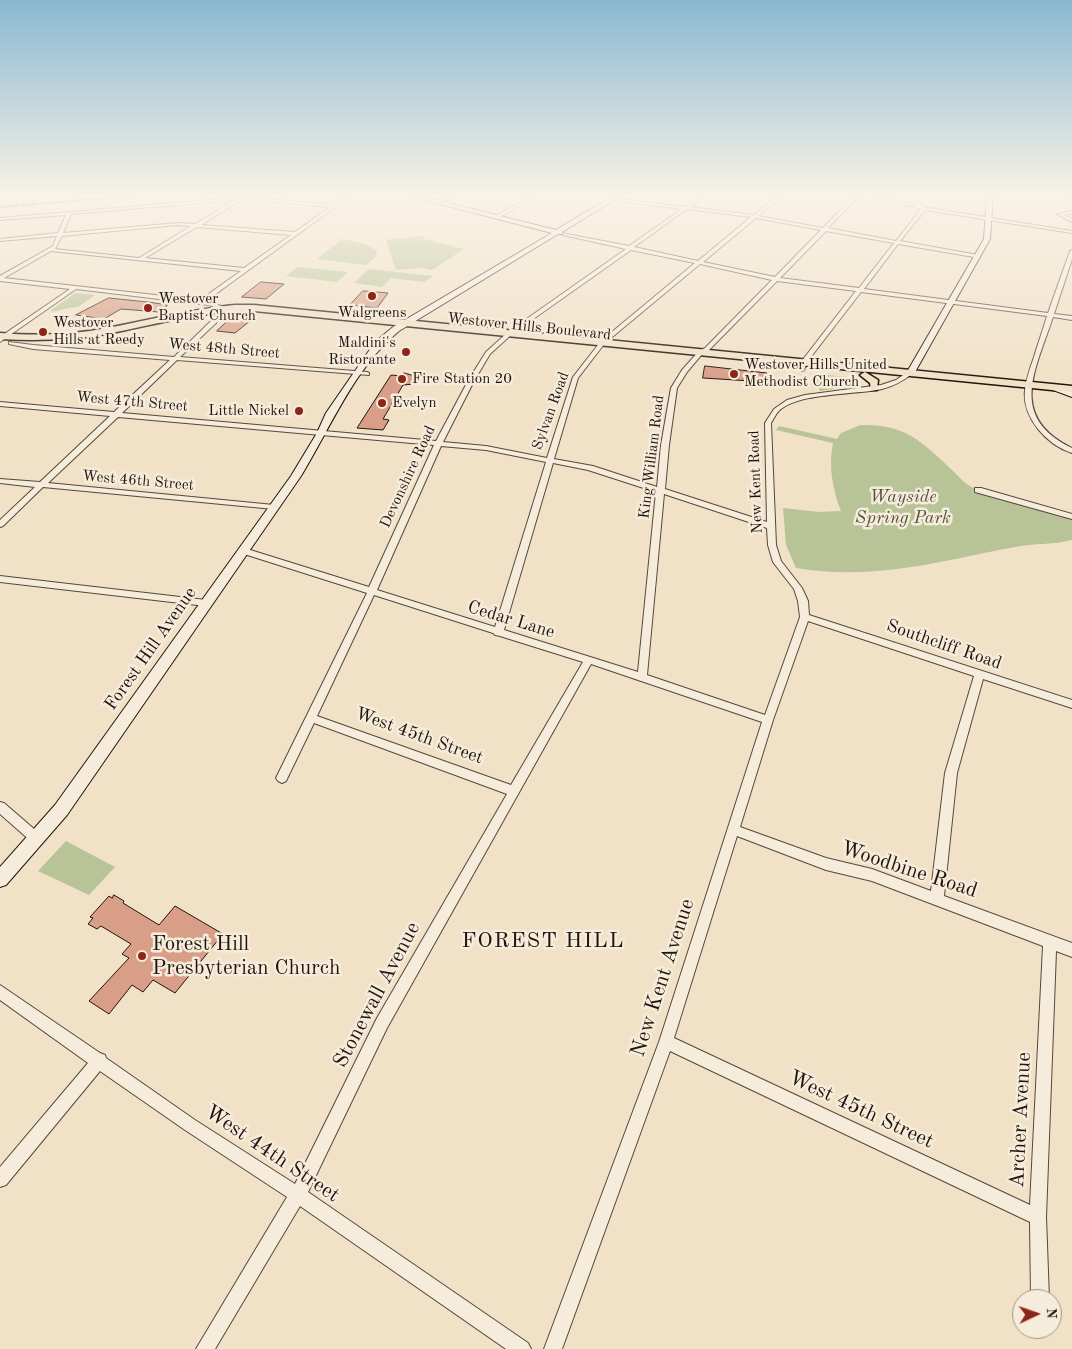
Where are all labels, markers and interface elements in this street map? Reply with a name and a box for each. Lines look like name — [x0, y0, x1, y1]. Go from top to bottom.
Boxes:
place label: Westover Baptist Church — [158, 290, 256, 325]
marker: Walgreens — [366, 290, 378, 302]
marker: Westover Baptist Church — [142, 302, 154, 314]
place label: Walgreens — [338, 304, 406, 322]
street label: Westover Hills Boulevard — [446, 309, 612, 345]
place label: Westover Hills at Reedy — [53, 314, 145, 349]
marker: Westover Hills at Reedy — [37, 326, 49, 338]
place label: Maldini's Ristorante — [328, 334, 396, 369]
street label: West 48th Street — [167, 335, 281, 363]
marker: Maldini's Ristorante — [400, 346, 412, 358]
place label: Westover Hills United Methodist Church — [744, 356, 887, 391]
marker: Westover Hills United Methodist Church — [728, 368, 740, 380]
street label: Sylvan Road — [529, 369, 573, 453]
place label: Fire Station 20 — [412, 370, 512, 388]
marker: Fire Station 20 — [396, 373, 408, 385]
street label: West 47th Street — [75, 388, 189, 416]
place label: Evelyn — [392, 394, 437, 412]
street label: King William Road — [635, 394, 669, 520]
marker: Evelyn — [376, 397, 388, 409]
place label: Little Nickel — [208, 402, 289, 420]
marker: Little Nickel — [293, 405, 305, 417]
street label: Devonshire Road — [376, 423, 440, 531]
street label: New Kent Road — [745, 430, 767, 534]
street label: West 46th Street — [81, 467, 195, 495]
park label: Wayside Spring Park — [855, 486, 951, 528]
street label: Forest Hill Avenue — [100, 583, 202, 715]
street label: Cedar Lane — [465, 597, 557, 643]
street label: Southcliff Road — [884, 615, 1004, 675]
street label: West 45th Street — [352, 703, 486, 769]
street label: Woodbine Road — [837, 836, 981, 904]
street label: New Kent Avenue — [626, 896, 700, 1060]
street label: Stonewall Avenue — [328, 918, 426, 1072]
district label: FOREST HILL — [460, 928, 626, 954]
place label: Forest Hill Presbyterian Church — [152, 931, 340, 981]
marker: Forest Hill Presbyterian Church — [136, 950, 148, 962]
street label: Archer Avenue — [1005, 1051, 1037, 1189]
street label: West 45th Street — [784, 1065, 938, 1155]
street label: West 44th Street — [200, 1100, 344, 1208]
north arrow — [1012, 1289, 1062, 1339]
text: N — [1044, 1308, 1058, 1319]

